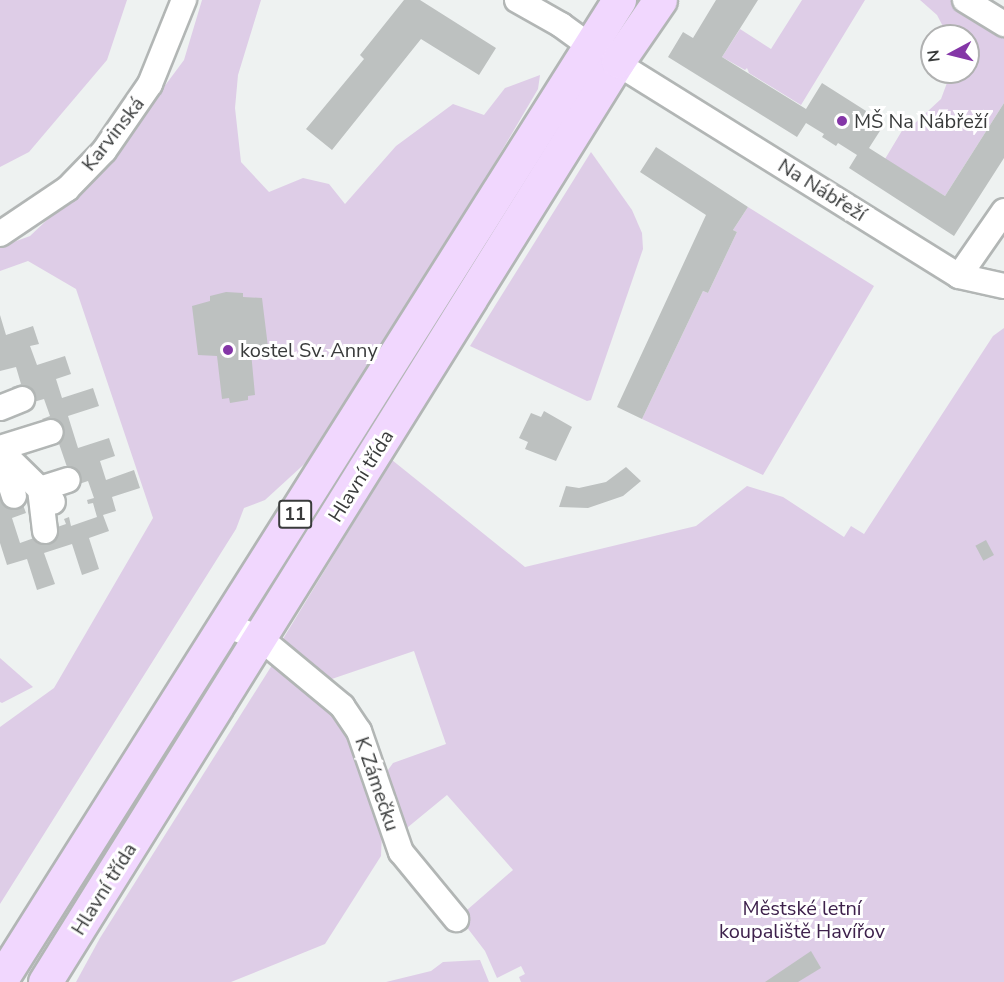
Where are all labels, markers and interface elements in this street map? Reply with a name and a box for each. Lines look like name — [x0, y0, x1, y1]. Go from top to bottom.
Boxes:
north arrow — [920, 24, 980, 84]
text: N — [922, 49, 946, 63]
street label: Karvinská — [77, 92, 149, 176]
place label: MŠ Na Nábřeží — [854, 109, 988, 133]
marker: MŠ Na Nábřeží — [835, 114, 849, 128]
street label: Na Nábřeží — [774, 154, 870, 226]
place label: kostel Sv. Anny — [240, 338, 378, 362]
marker: kostel Sv. Anny — [221, 343, 235, 357]
street label: Hlavní třída — [323, 425, 399, 527]
road number: 11 — [277, 499, 313, 529]
street label: K Zámečku — [350, 734, 404, 834]
street label: Hlavní třída — [66, 838, 142, 940]
park label: Městské letní koupaliště Havířov — [719, 897, 885, 944]

